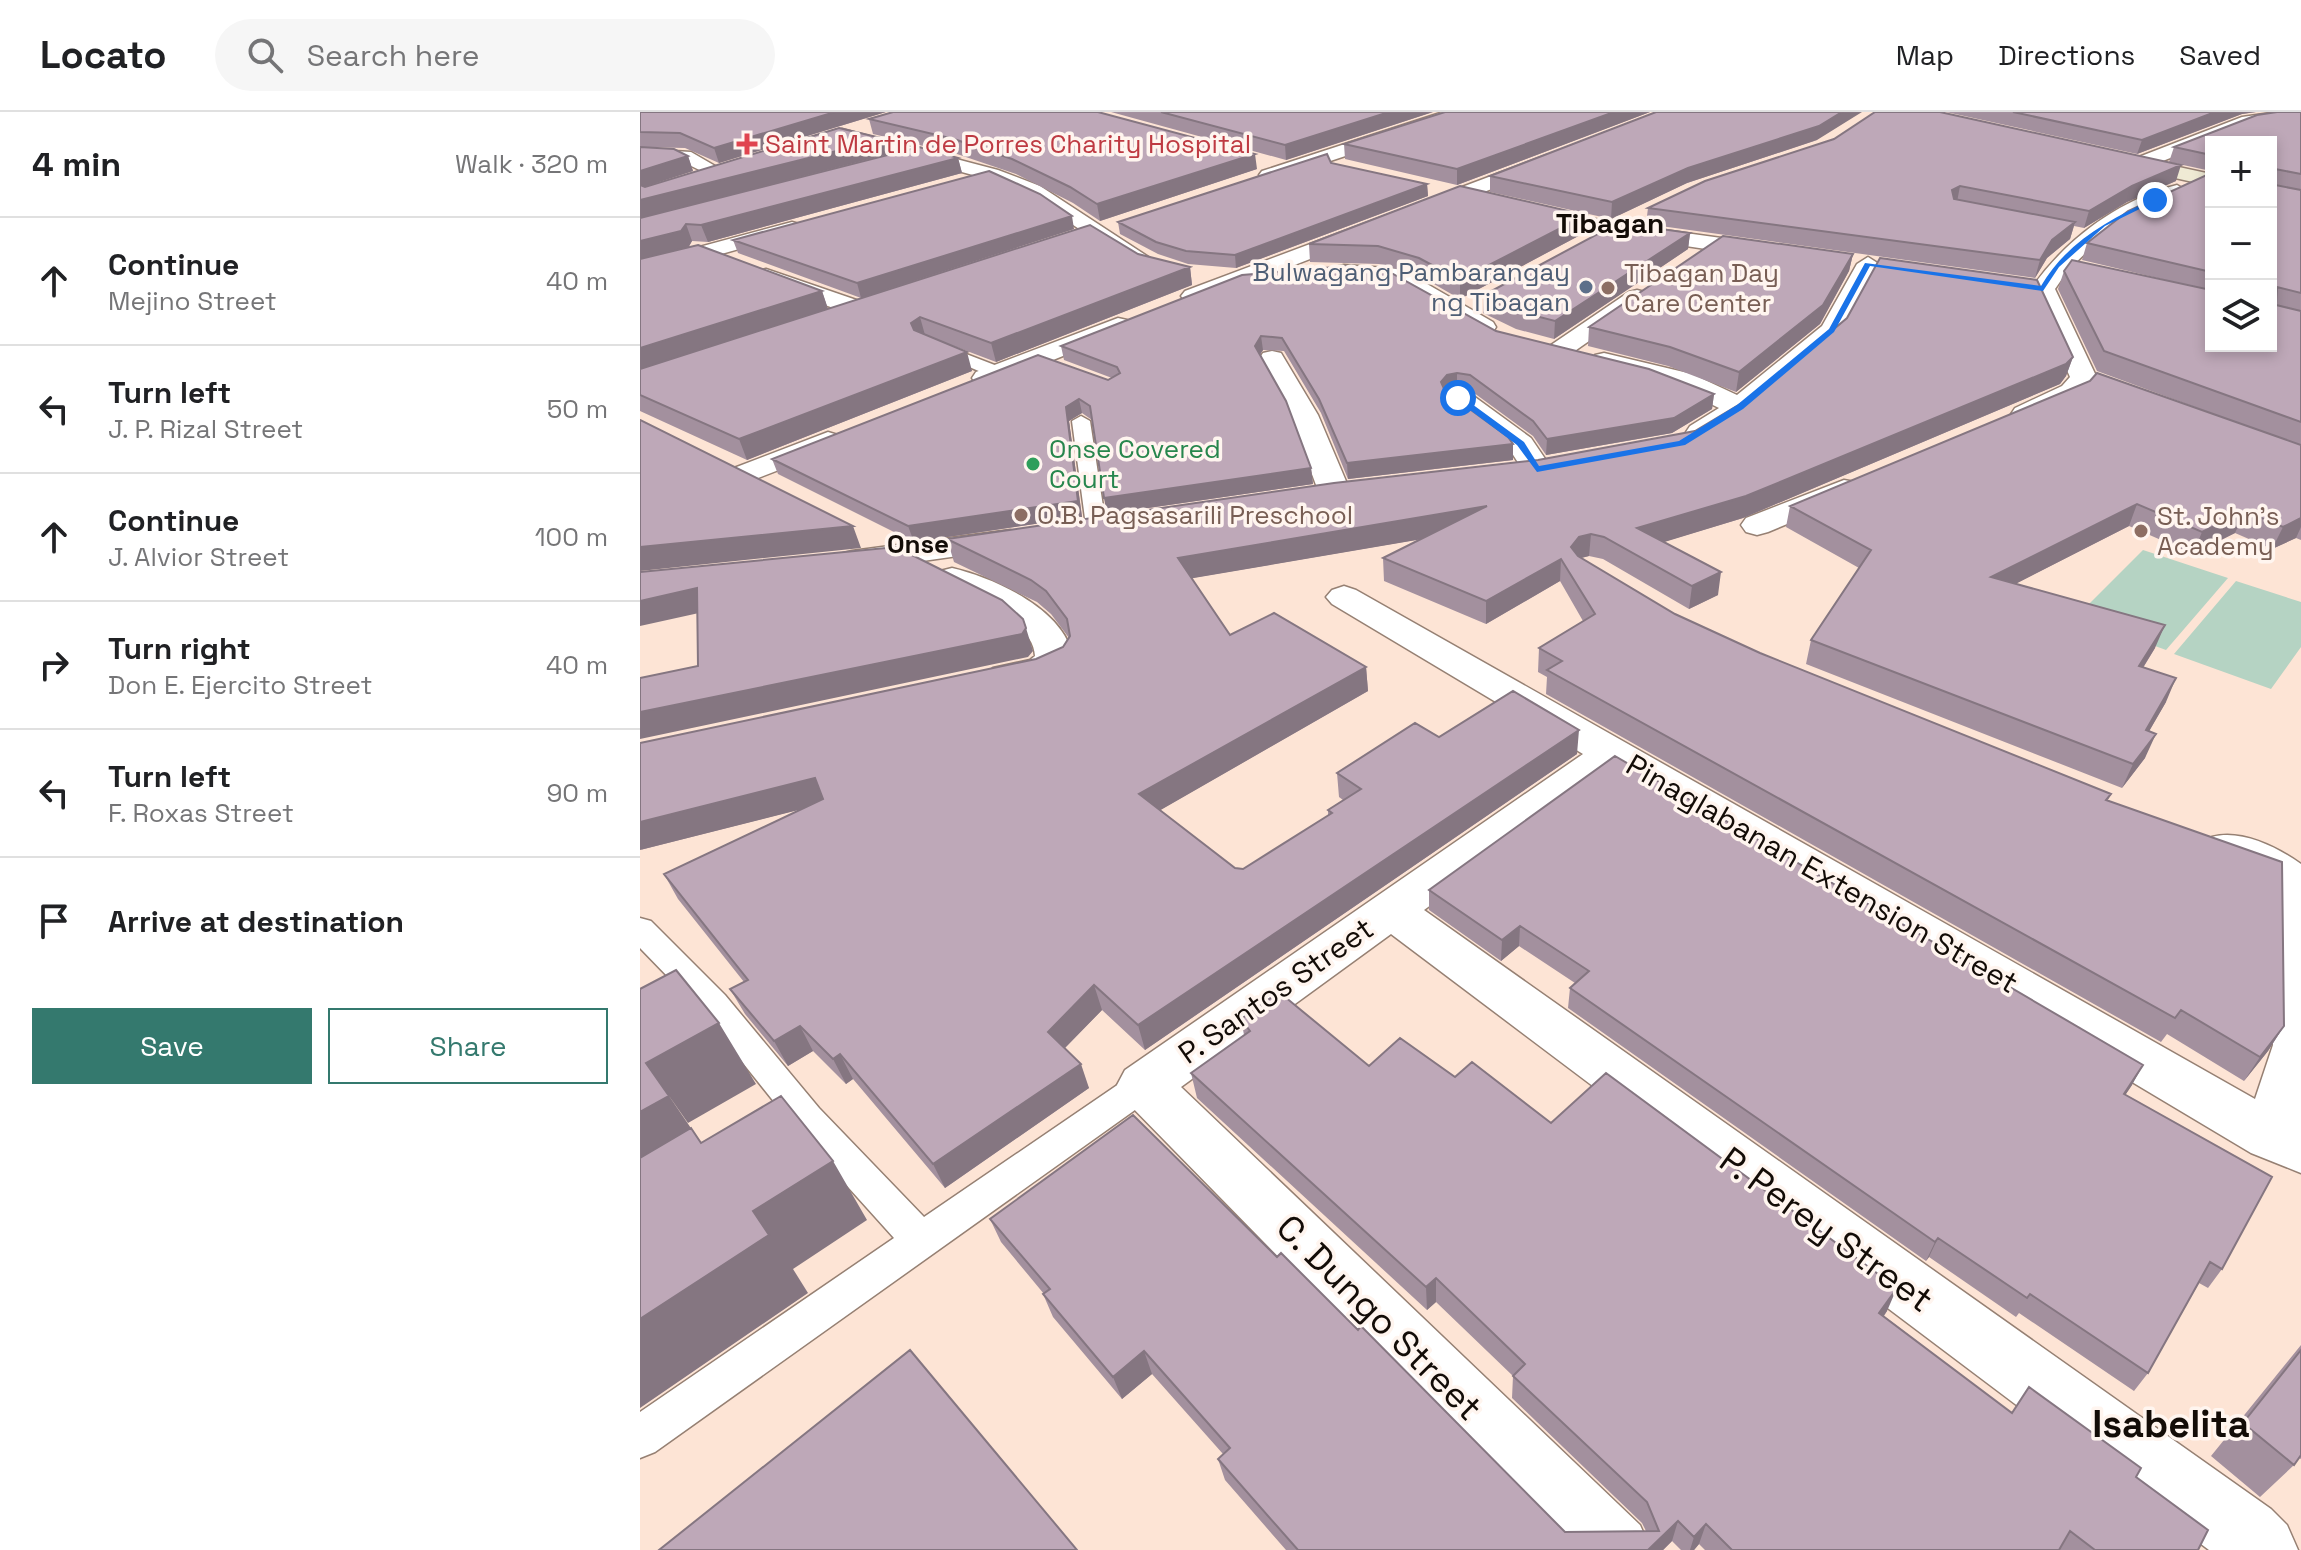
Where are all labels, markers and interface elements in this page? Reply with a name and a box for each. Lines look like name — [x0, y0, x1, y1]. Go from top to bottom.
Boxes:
search box — [215, 19, 775, 91]
text: Locato — [40, 31, 167, 79]
icon: search — [243, 33, 287, 77]
text: Search here — [307, 36, 480, 75]
text: Map — [1896, 37, 1954, 73]
text: Directions — [1998, 37, 2135, 73]
text: Saved — [2179, 37, 2261, 73]
place label: Saint Martin de Porres Charity Hospital — [765, 127, 1251, 161]
marker: Saint Martin de Porres Charity Hospital — [736, 133, 758, 155]
map controls — [2205, 136, 2277, 352]
button: + — [2205, 136, 2277, 208]
text: 4 min — [32, 143, 121, 186]
text: Walk · 320 m — [455, 147, 608, 181]
route end — [2137, 182, 2173, 218]
district label: Tibagan — [1556, 205, 1664, 241]
button: − — [2205, 208, 2277, 280]
text: Continue — [108, 245, 239, 284]
place label: Bulwagang Pambarangay ng Tibagan — [1253, 255, 1570, 319]
place label: Tibagan Day Care Center — [1624, 256, 1779, 320]
icon: ahead — [32, 259, 76, 303]
text: 40 m — [546, 264, 608, 298]
marker: Bulwagang Pambarangay ng Tibagan — [1577, 278, 1595, 296]
marker: Tibagan Day Care Center — [1599, 279, 1617, 297]
button: layers — [2205, 280, 2277, 352]
text: Mejino Street — [108, 284, 277, 318]
text: Turn left — [108, 373, 231, 412]
route start — [1440, 380, 1476, 416]
icon: left — [32, 387, 76, 431]
text: 50 m — [547, 392, 608, 426]
text: J. P. Rizal Street — [108, 412, 303, 446]
place label: Onse Covered Court — [1049, 432, 1221, 496]
marker: Onse Covered Court — [1024, 455, 1042, 473]
place label: O.B. Pagsasarili Preschool — [1037, 498, 1353, 532]
place label: St. John's Academy — [2157, 499, 2279, 563]
text: Continue — [108, 501, 239, 540]
marker: O.B. Pagsasarili Preschool — [1012, 506, 1030, 524]
icon: ahead — [32, 515, 76, 559]
text: 100 m — [535, 520, 608, 554]
marker: St. John's Academy — [2132, 522, 2150, 540]
district label: Onse — [887, 527, 949, 561]
text: J. Alvior Street — [108, 540, 289, 574]
text: Turn right — [108, 629, 251, 668]
icon: right — [32, 643, 76, 687]
text: 40 m — [546, 648, 608, 682]
text: Don E. Ejercito Street — [108, 668, 372, 702]
street label: Pinaglabanan Extension Street — [1619, 745, 2025, 1002]
text: Turn left — [108, 757, 231, 796]
icon: left — [32, 771, 76, 815]
text: 90 m — [546, 776, 608, 810]
text: F. Roxas Street — [108, 796, 294, 830]
icon: arrive — [32, 899, 76, 943]
text: Arrive at destination — [108, 902, 404, 941]
street label: P. Santos Street — [1170, 909, 1381, 1072]
button: Save — [32, 1008, 312, 1084]
button: Share — [328, 1008, 608, 1084]
street label: P. Perey Street — [1711, 1137, 1942, 1323]
street label: C. Dungo Street — [1267, 1205, 1492, 1430]
district label: Isabelita — [2092, 1400, 2250, 1448]

